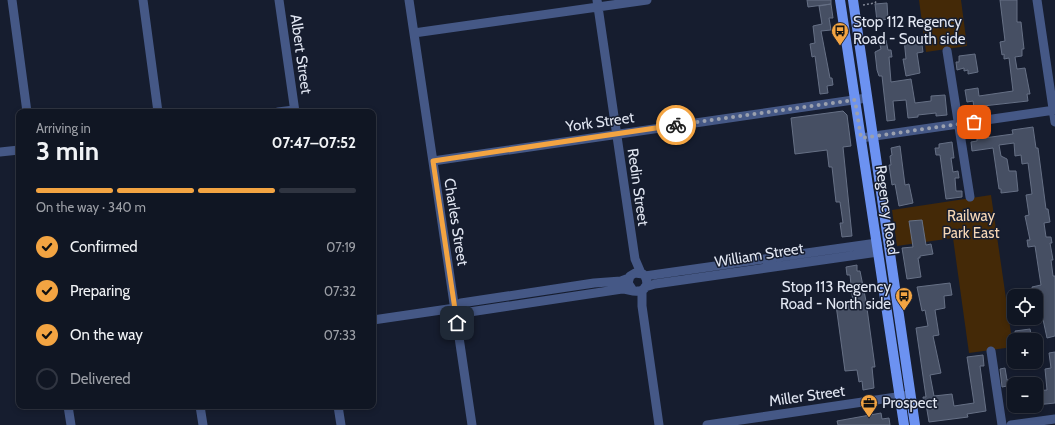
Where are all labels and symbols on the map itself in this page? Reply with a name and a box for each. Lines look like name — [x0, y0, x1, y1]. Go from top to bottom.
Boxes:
street label: Albert Street — [286, 13, 316, 95]
place label: Stop 112 Regency Road - South side — [853, 13, 966, 48]
bus stop icon: Stop 112 Regency Road - South side — [830, 21, 850, 46]
courier — [656, 105, 696, 145]
pin — [957, 105, 991, 139]
street label: York Street — [564, 108, 635, 136]
street label: Redin Street — [624, 147, 652, 227]
street label: Regency Road — [872, 164, 902, 256]
street label: Charles Street — [440, 177, 472, 267]
park label: Railway Park East — [942, 207, 1000, 242]
street label: William Street — [713, 239, 805, 271]
place label: Stop 113 Regency Road - North side — [780, 278, 891, 313]
bus stop icon: Stop 113 Regency Road - North side — [894, 286, 914, 311]
pin — [440, 306, 474, 340]
street label: Miller Street — [768, 382, 846, 410]
office icon: Prospect — [859, 393, 879, 418]
place label: Prospect — [882, 394, 937, 412]

